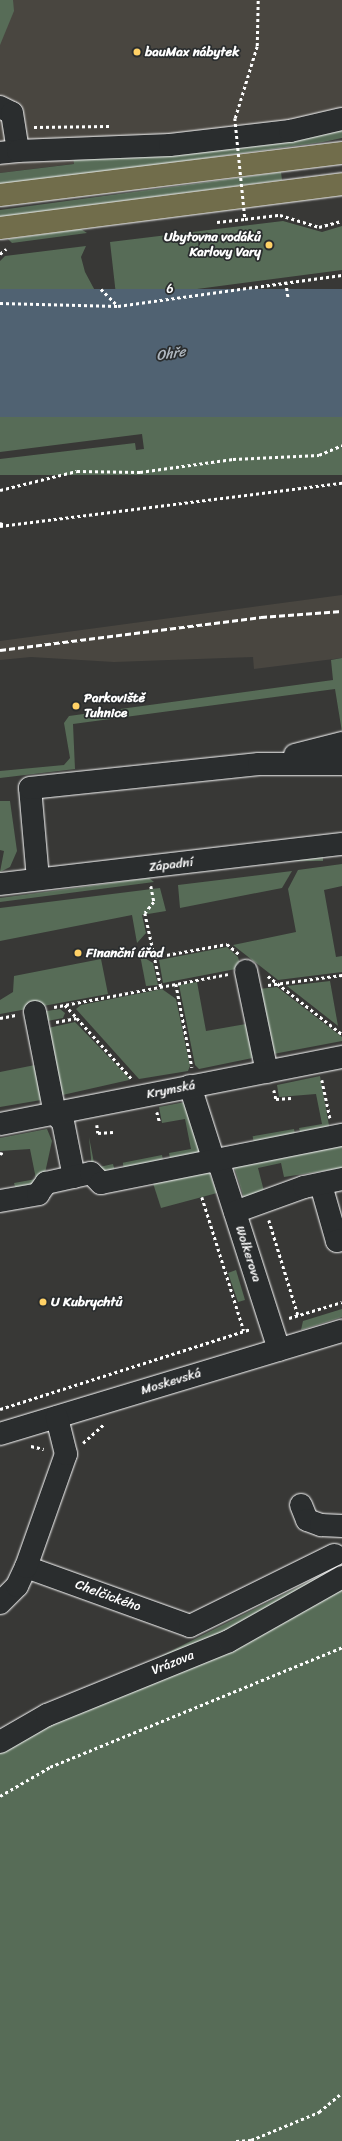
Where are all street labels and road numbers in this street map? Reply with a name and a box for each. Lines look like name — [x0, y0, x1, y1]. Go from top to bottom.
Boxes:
street label: 6 — [165, 281, 175, 297]
street label: Západní — [148, 855, 194, 875]
street label: Krymská — [145, 1078, 197, 1102]
street label: Wolkerova — [232, 1224, 264, 1284]
street label: Moskevská — [139, 1365, 203, 1399]
street label: Chelčického — [73, 1577, 143, 1615]
street label: Vrázova — [150, 1647, 196, 1679]

